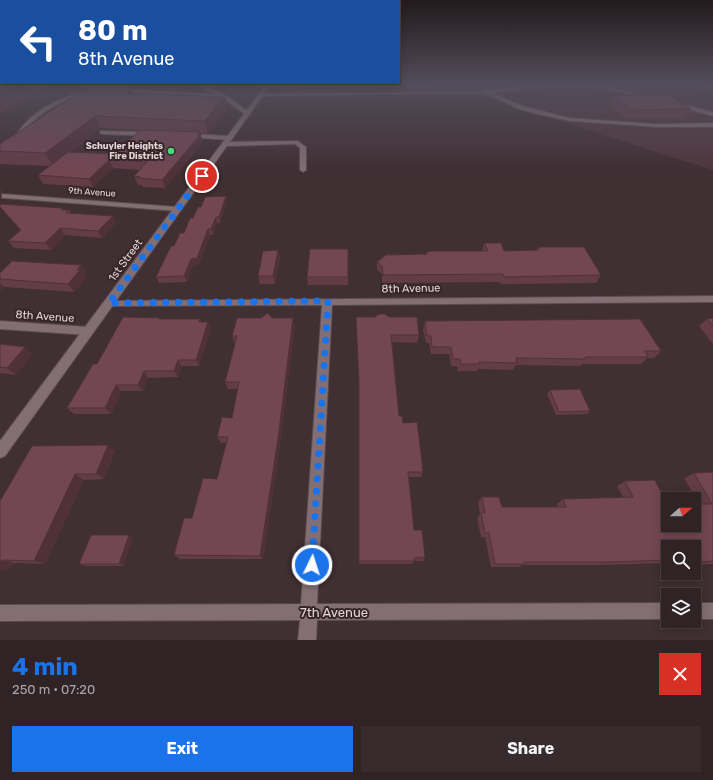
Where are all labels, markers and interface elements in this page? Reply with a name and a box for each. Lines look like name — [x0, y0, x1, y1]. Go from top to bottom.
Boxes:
text: 80 m — [78, 14, 148, 47]
icon: left — [12, 16, 64, 68]
text: 8th Avenue — [78, 48, 174, 70]
place label: Schuyler Heights Fire District — [86, 141, 163, 161]
marker: Schuyler Heights Fire District — [166, 146, 176, 156]
pin — [185, 159, 219, 193]
icon: arrive — [191, 165, 213, 187]
street label: 9th Avenue — [68, 185, 116, 199]
street label: 1st Street — [106, 236, 146, 284]
street label: 8th Avenue — [381, 281, 441, 296]
street label: 8th Avenue — [15, 308, 75, 325]
north arrow — [661, 492, 701, 532]
map controls — [661, 492, 701, 628]
button: search — [661, 540, 701, 580]
position arrow — [291, 544, 333, 586]
button: layers — [661, 588, 701, 628]
street label: 7th Avenue — [300, 605, 368, 620]
text: 4 min — [12, 653, 78, 681]
button: close — [659, 653, 701, 695]
text: 250 m · 07:20 — [12, 682, 95, 697]
button: Exit — [12, 726, 353, 772]
button: Share — [361, 726, 701, 772]

